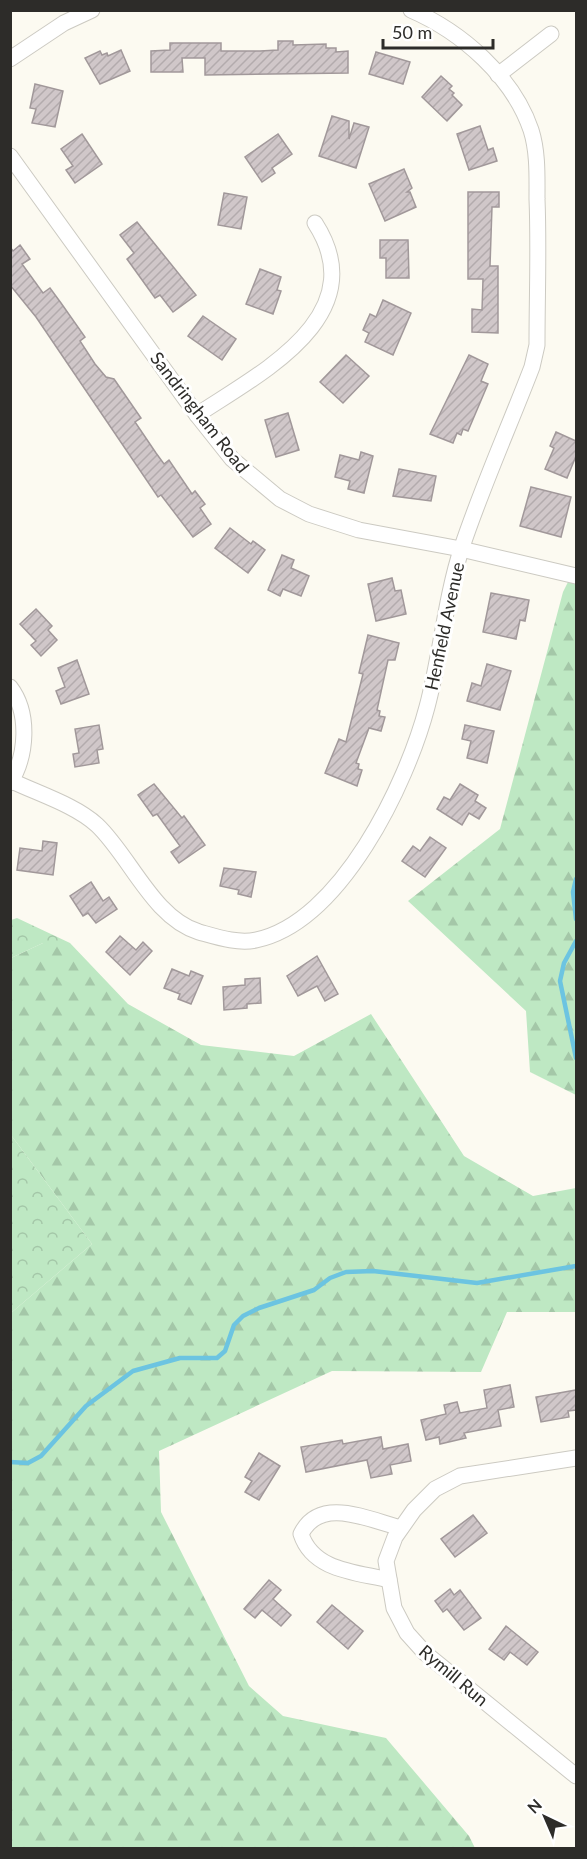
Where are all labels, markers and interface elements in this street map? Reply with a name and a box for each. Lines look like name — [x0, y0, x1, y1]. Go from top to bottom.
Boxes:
scale bar — [383, 12, 492, 50]
text: 50 m — [392, 21, 432, 43]
street label: Sandringham Road — [146, 347, 254, 477]
street label: Henfield Avenue — [420, 560, 468, 692]
street label: Rymill Run — [415, 1640, 493, 1710]
north arrow — [515, 1787, 575, 1847]
text: N — [523, 1795, 545, 1817]

